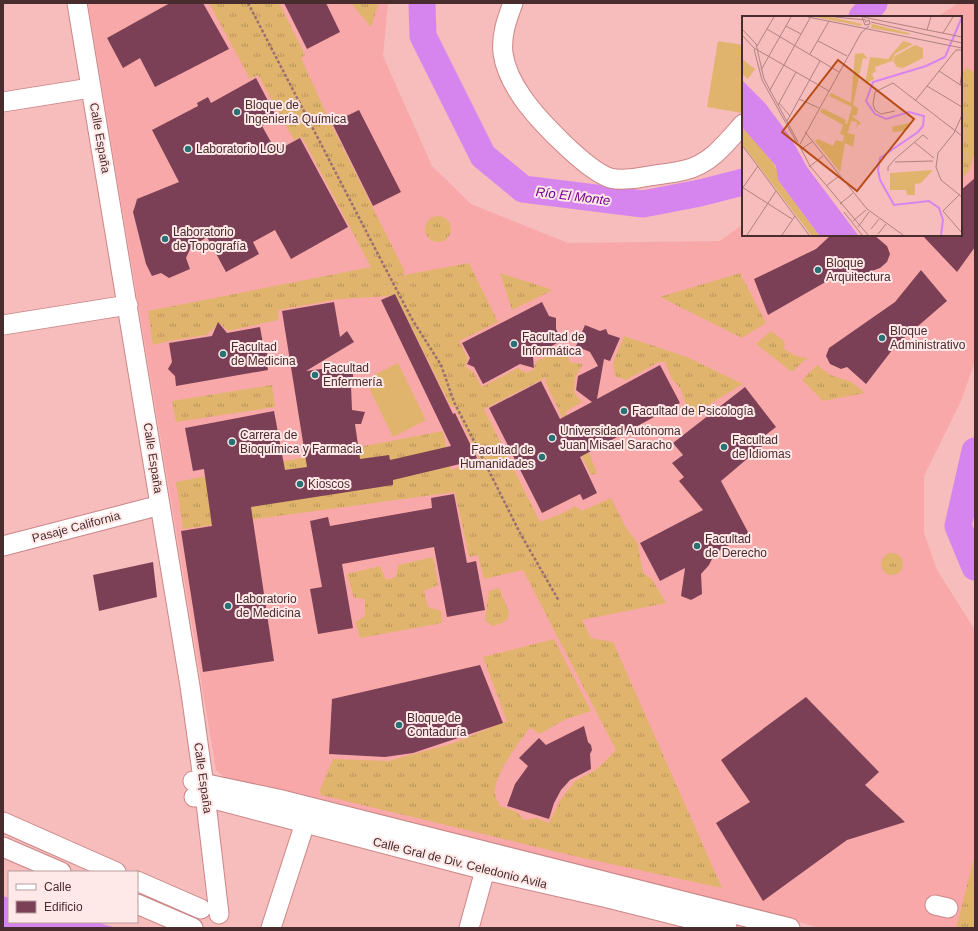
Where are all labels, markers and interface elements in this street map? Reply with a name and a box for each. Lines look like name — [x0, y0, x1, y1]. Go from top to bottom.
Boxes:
inset map — [742, 16, 962, 236]
place label: Bloque de Ingeniería Química — [245, 98, 347, 126]
street label: Calle España — [87, 102, 113, 175]
marker: Bloque de Ingeniería Química — [232, 107, 242, 117]
place label: Laboratorio LOU — [196, 142, 285, 156]
marker: Laboratorio LOU — [183, 144, 193, 154]
water label: Río El Monte — [535, 184, 611, 208]
place label: Laboratorio de Topografía — [173, 225, 246, 253]
marker: Laboratorio de Topografía — [160, 234, 170, 244]
place label: Bloque Arquitectura — [826, 256, 891, 284]
marker: Bloque Arquitectura — [813, 265, 823, 275]
place label: Bloque Administrativo — [890, 324, 966, 352]
place label: Facultad de Informática — [522, 330, 585, 358]
marker: Bloque Administrativo — [877, 333, 887, 343]
marker: Facultad de Informática — [509, 339, 519, 349]
place label: Facultad de Medicina — [231, 340, 296, 368]
marker: Facultad de Medicina — [218, 349, 228, 359]
place label: Facultad Enfermería — [323, 361, 383, 389]
marker: Facultad Enfermería — [310, 370, 320, 380]
place label: Facultad de Psicología — [632, 404, 754, 418]
marker: Facultad de Psicología — [619, 406, 629, 416]
street label: Calle España — [141, 422, 166, 495]
place label: Universidad Autónoma Juan Misael Saracho — [560, 424, 681, 452]
place label: Carrera de Bioquímica y Farmacia — [240, 428, 362, 456]
marker: Universidad Autónoma Juan Misael Saracho — [547, 433, 557, 443]
place label: Facultad de Idiomas — [732, 433, 791, 461]
marker: Carrera de Bioquímica y Farmacia — [227, 437, 237, 447]
marker: Facultad de Idiomas — [719, 442, 729, 452]
place label: Facultad de Humanidades — [460, 443, 534, 471]
marker: Facultad de Humanidades — [537, 452, 547, 462]
place label: Kioscos — [308, 477, 350, 491]
marker: Kioscos — [295, 479, 305, 489]
street label: Pasaje California — [30, 508, 122, 546]
place label: Facultad de Derecho — [705, 532, 767, 560]
marker: Facultad de Derecho — [692, 541, 702, 551]
place label: Laboratorio de Medicina — [236, 592, 301, 620]
marker: Laboratorio de Medicina — [223, 601, 233, 611]
place label: Bloque de Contaduría — [407, 711, 467, 739]
marker: Bloque de Contaduría — [394, 720, 404, 730]
street label: Calle España — [191, 742, 215, 815]
street label: Calle Gral de Div. Celedonio Avila — [371, 835, 549, 892]
legend — [8, 871, 138, 923]
text: Calle — [44, 880, 72, 894]
text: Edificio — [44, 900, 83, 914]

